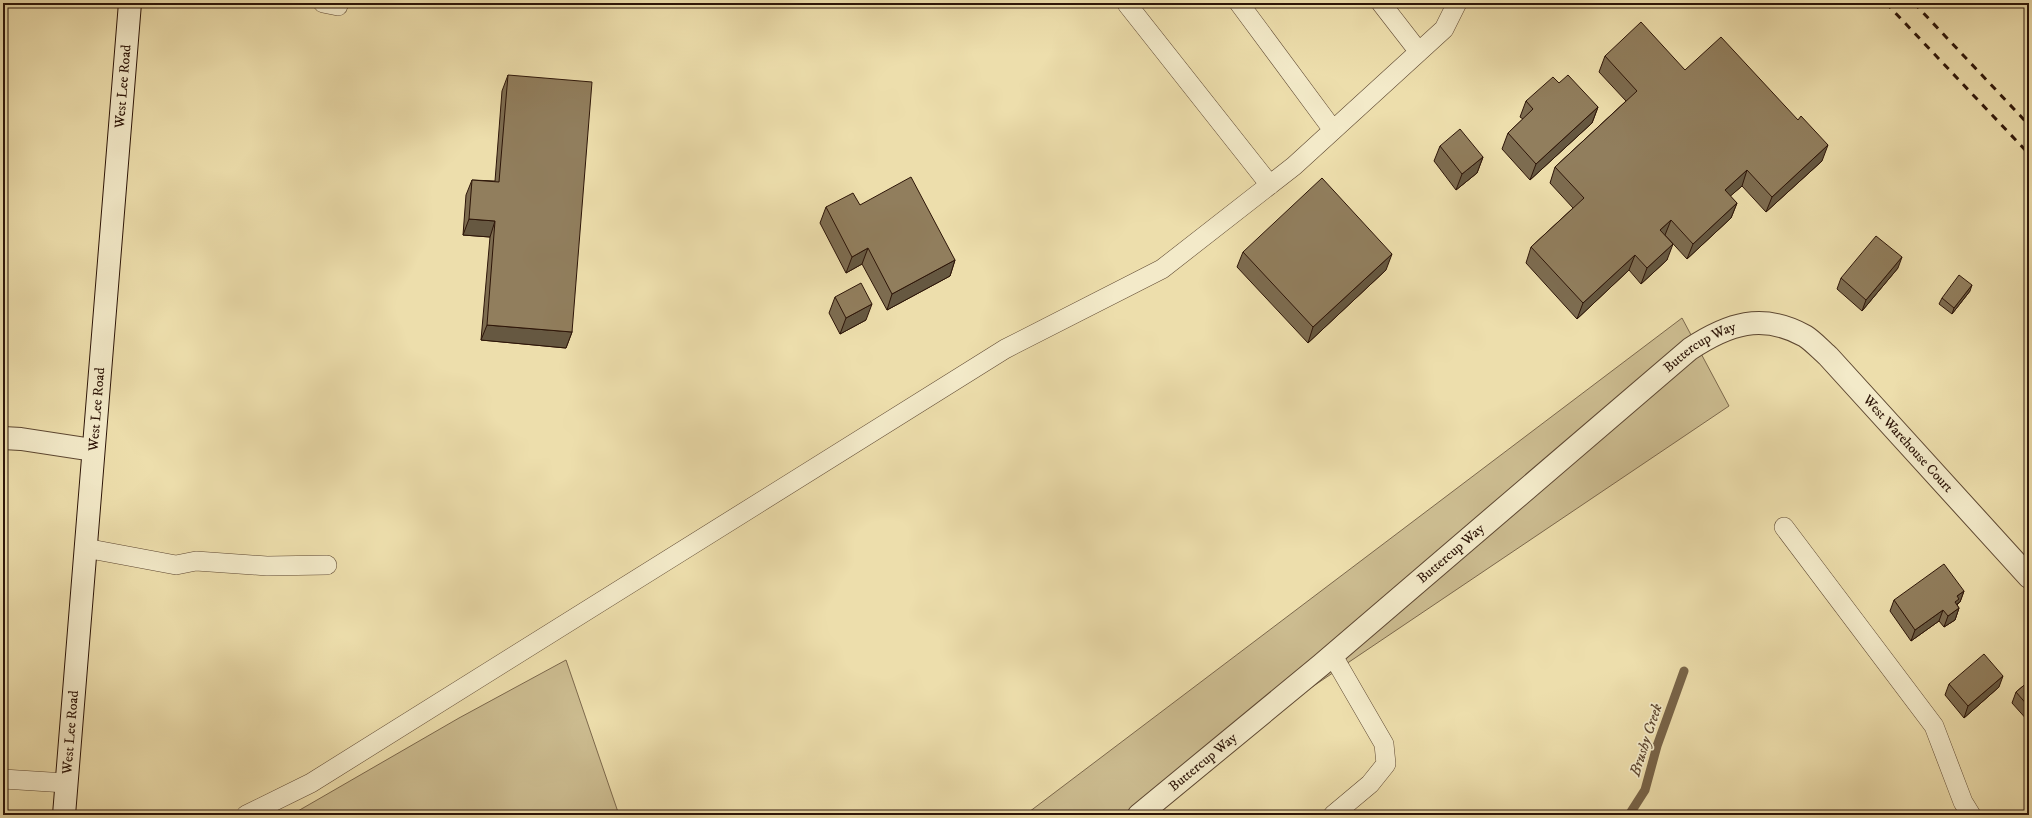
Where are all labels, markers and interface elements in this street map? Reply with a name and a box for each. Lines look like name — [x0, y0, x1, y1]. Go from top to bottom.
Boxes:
street label: West Lee Road — [111, 44, 136, 130]
street label: Buttercup Way — [1660, 318, 1738, 377]
street label: West Lee Road — [85, 367, 109, 453]
street label: West Warehouse Court — [1858, 390, 1957, 497]
street label: Buttercup Way — [1414, 520, 1489, 587]
street label: West Lee Road — [58, 690, 83, 776]
water label: Brushy Creek — [1625, 701, 1667, 779]
street label: Buttercup Way — [1165, 729, 1241, 796]

